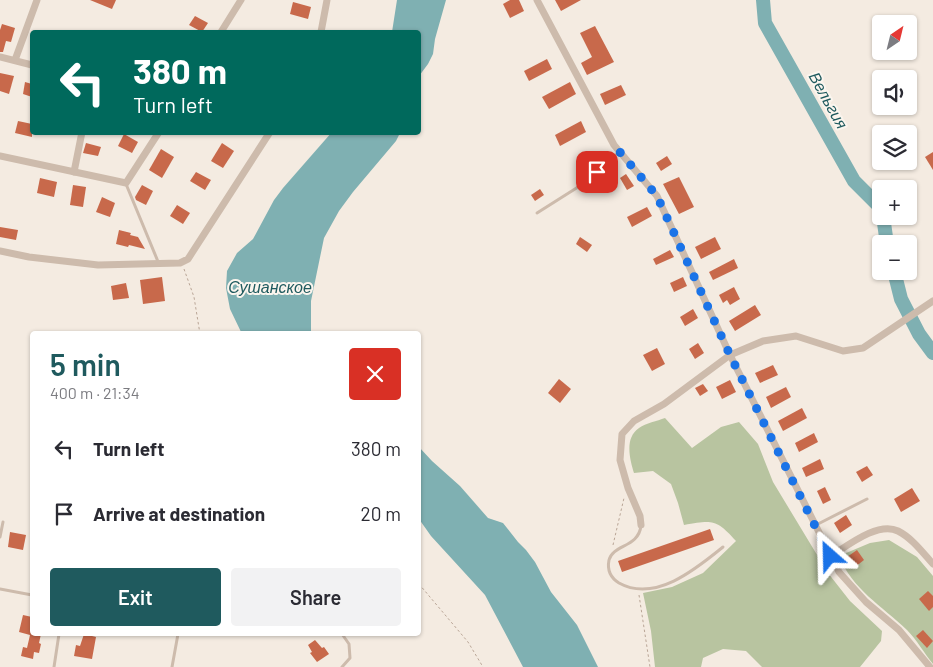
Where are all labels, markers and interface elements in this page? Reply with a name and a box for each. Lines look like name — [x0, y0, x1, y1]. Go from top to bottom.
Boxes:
north arrow — [872, 15, 918, 60]
map controls — [872, 15, 917, 280]
text: 380 m — [133, 49, 227, 91]
icon: left — [50, 50, 115, 115]
water label: Вельгия — [806, 68, 853, 132]
button: sound — [872, 70, 917, 115]
text: Turn left — [133, 91, 213, 117]
button: layers — [872, 125, 917, 170]
pin — [576, 151, 618, 193]
icon: arrive — [583, 158, 611, 186]
button: + — [872, 180, 917, 225]
button: − — [872, 235, 917, 280]
water label: Сушанское — [228, 277, 312, 296]
text: 5 min — [50, 346, 121, 382]
button: close — [349, 348, 401, 400]
text: 400 m · 21:34 — [50, 383, 140, 402]
icon: left — [50, 435, 78, 463]
text: Turn left — [93, 437, 164, 460]
text: 380 m — [351, 437, 401, 460]
icon: arrive — [50, 500, 78, 528]
text: Arrive at destination — [93, 502, 265, 525]
text: 20 m — [361, 502, 401, 525]
position arrow — [803, 529, 855, 581]
button: Exit — [50, 568, 221, 626]
button: Share — [231, 568, 401, 626]

